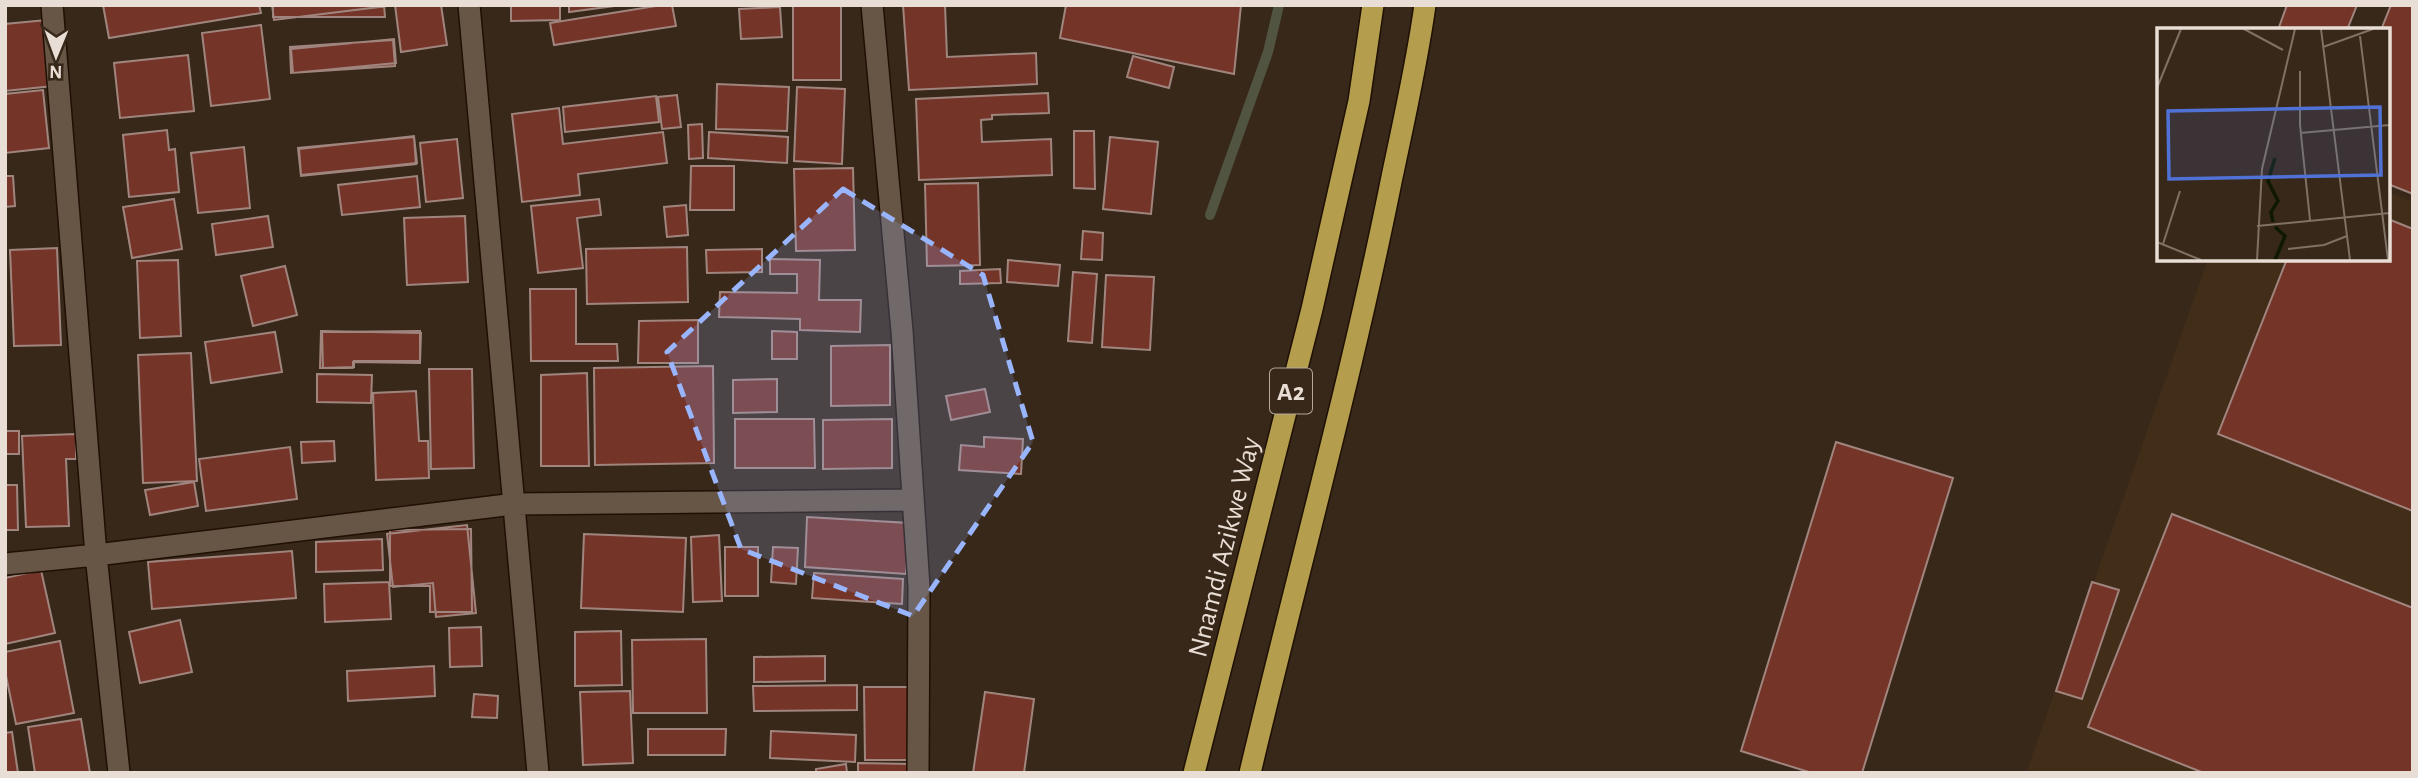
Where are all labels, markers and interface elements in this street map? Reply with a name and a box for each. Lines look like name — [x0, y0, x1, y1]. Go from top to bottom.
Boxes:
north arrow — [21, 21, 91, 91]
inset map — [2157, 28, 2390, 261]
text: N — [49, 62, 63, 81]
road number: A2 — [1270, 368, 1312, 414]
street label: Nnamdi Azikwe Way — [1184, 435, 1266, 660]

